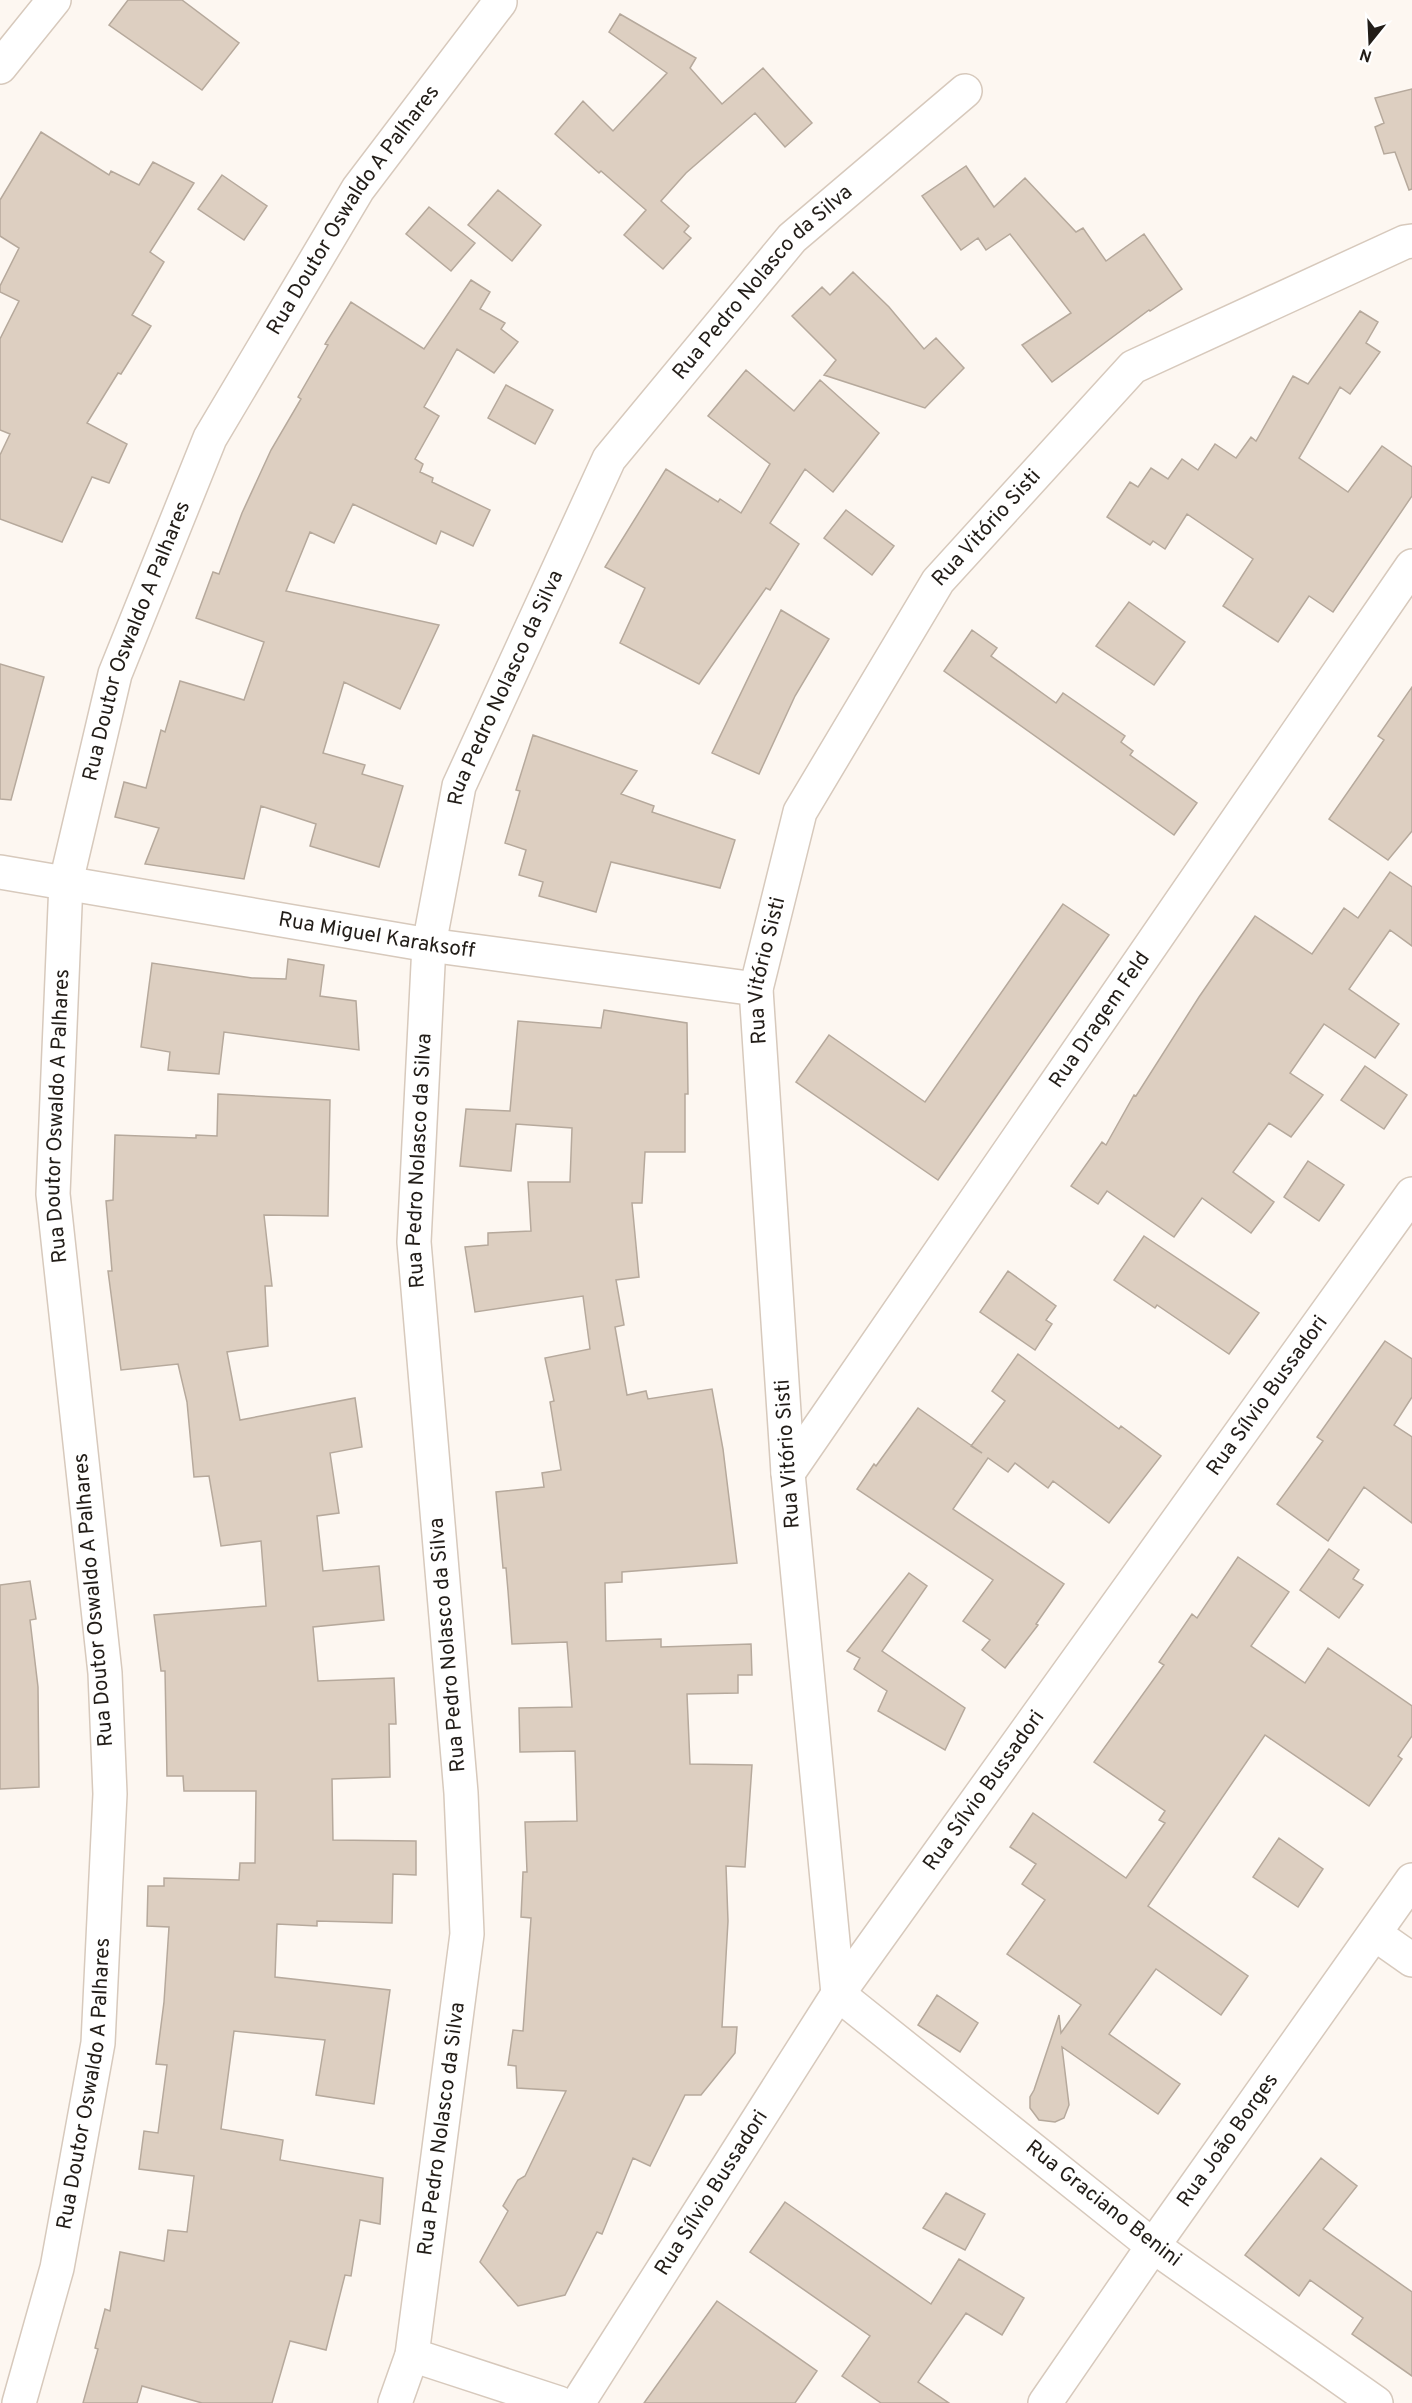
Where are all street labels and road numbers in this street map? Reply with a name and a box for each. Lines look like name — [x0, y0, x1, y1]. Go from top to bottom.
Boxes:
street label: Rua Doutor Oswaldo A Palhares — [261, 80, 446, 340]
street label: Rua Pedro Nolasco da Silva — [667, 179, 858, 385]
street label: Rua Vitório Sisti — [926, 463, 1047, 592]
street label: Rua Doutor Oswaldo A Palhares — [77, 497, 197, 784]
street label: Rua Pedro Nolasco da Silva — [442, 566, 570, 808]
street label: Rua Vitório Sisti — [743, 894, 792, 1045]
street label: Rua Miguel Karaksoff — [276, 906, 477, 965]
street label: Rua Dragem Feld — [1043, 946, 1156, 1093]
street label: Rua Doutor Oswaldo A Palhares — [39, 968, 76, 1265]
street label: Rua Pedro Nolasco da Silva — [400, 1032, 438, 1289]
street label: Rua Sílvio Bussadori — [1201, 1310, 1334, 1481]
street label: Rua Vitório Sisti — [769, 1378, 807, 1530]
street label: Rua Doutor Oswaldo A Palhares — [68, 1452, 120, 1748]
street label: Rua Pedro Nolasco da Silva — [423, 1517, 473, 1773]
street label: Rua Sílvio Bussadori — [917, 1705, 1051, 1876]
street label: Rua Doutor Oswaldo A Palhares — [51, 1937, 117, 2232]
street label: Rua Pedro Nolasco da Silva — [412, 2000, 471, 2257]
street label: Rua João Borges — [1171, 2068, 1285, 2213]
street label: Rua Sílvio Bussadori — [649, 2105, 774, 2281]
street label: Rua Graciano Benini — [1019, 2135, 1187, 2273]

